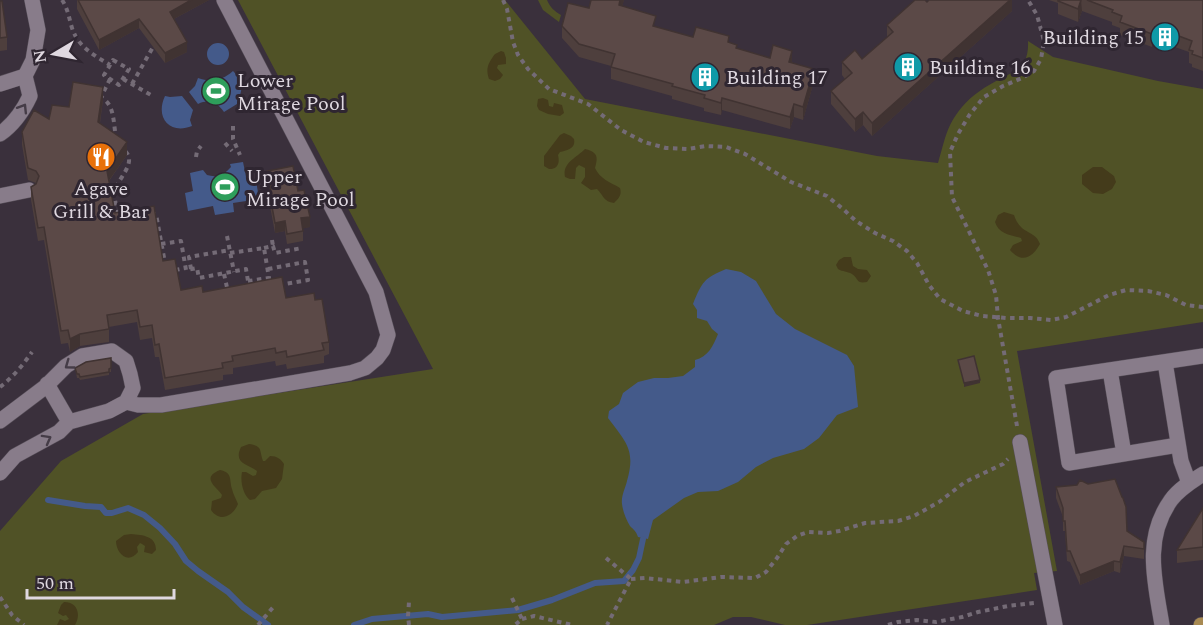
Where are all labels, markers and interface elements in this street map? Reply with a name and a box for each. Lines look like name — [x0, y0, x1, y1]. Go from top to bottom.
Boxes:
building icon: Building 15 — [1149, 21, 1181, 53]
place label: Building 15 — [1043, 23, 1144, 53]
north arrow — [24, 24, 84, 84]
text: N — [27, 48, 53, 65]
building icon: Building 16 — [892, 51, 924, 83]
place label: Building 16 — [929, 53, 1030, 83]
building icon: Building 17 — [689, 61, 721, 93]
place label: Building 17 — [726, 63, 827, 93]
place label: Lower Mirage Pool — [237, 66, 346, 119]
sports icon: Lower Mirage Pool — [200, 75, 232, 107]
one-way arrow — [16, 104, 27, 115]
restaurant icon: Agave Grill & Bar — [85, 141, 117, 173]
place label: Upper Mirage Pool — [246, 162, 355, 215]
sports icon: Upper Mirage Pool — [209, 171, 241, 203]
place label: Agave Grill & Bar — [53, 174, 149, 227]
one-way arrow — [65, 358, 76, 369]
one-way arrow — [40, 435, 51, 446]
scale bar — [27, 562, 174, 600]
text: 50 m — [36, 570, 74, 597]

